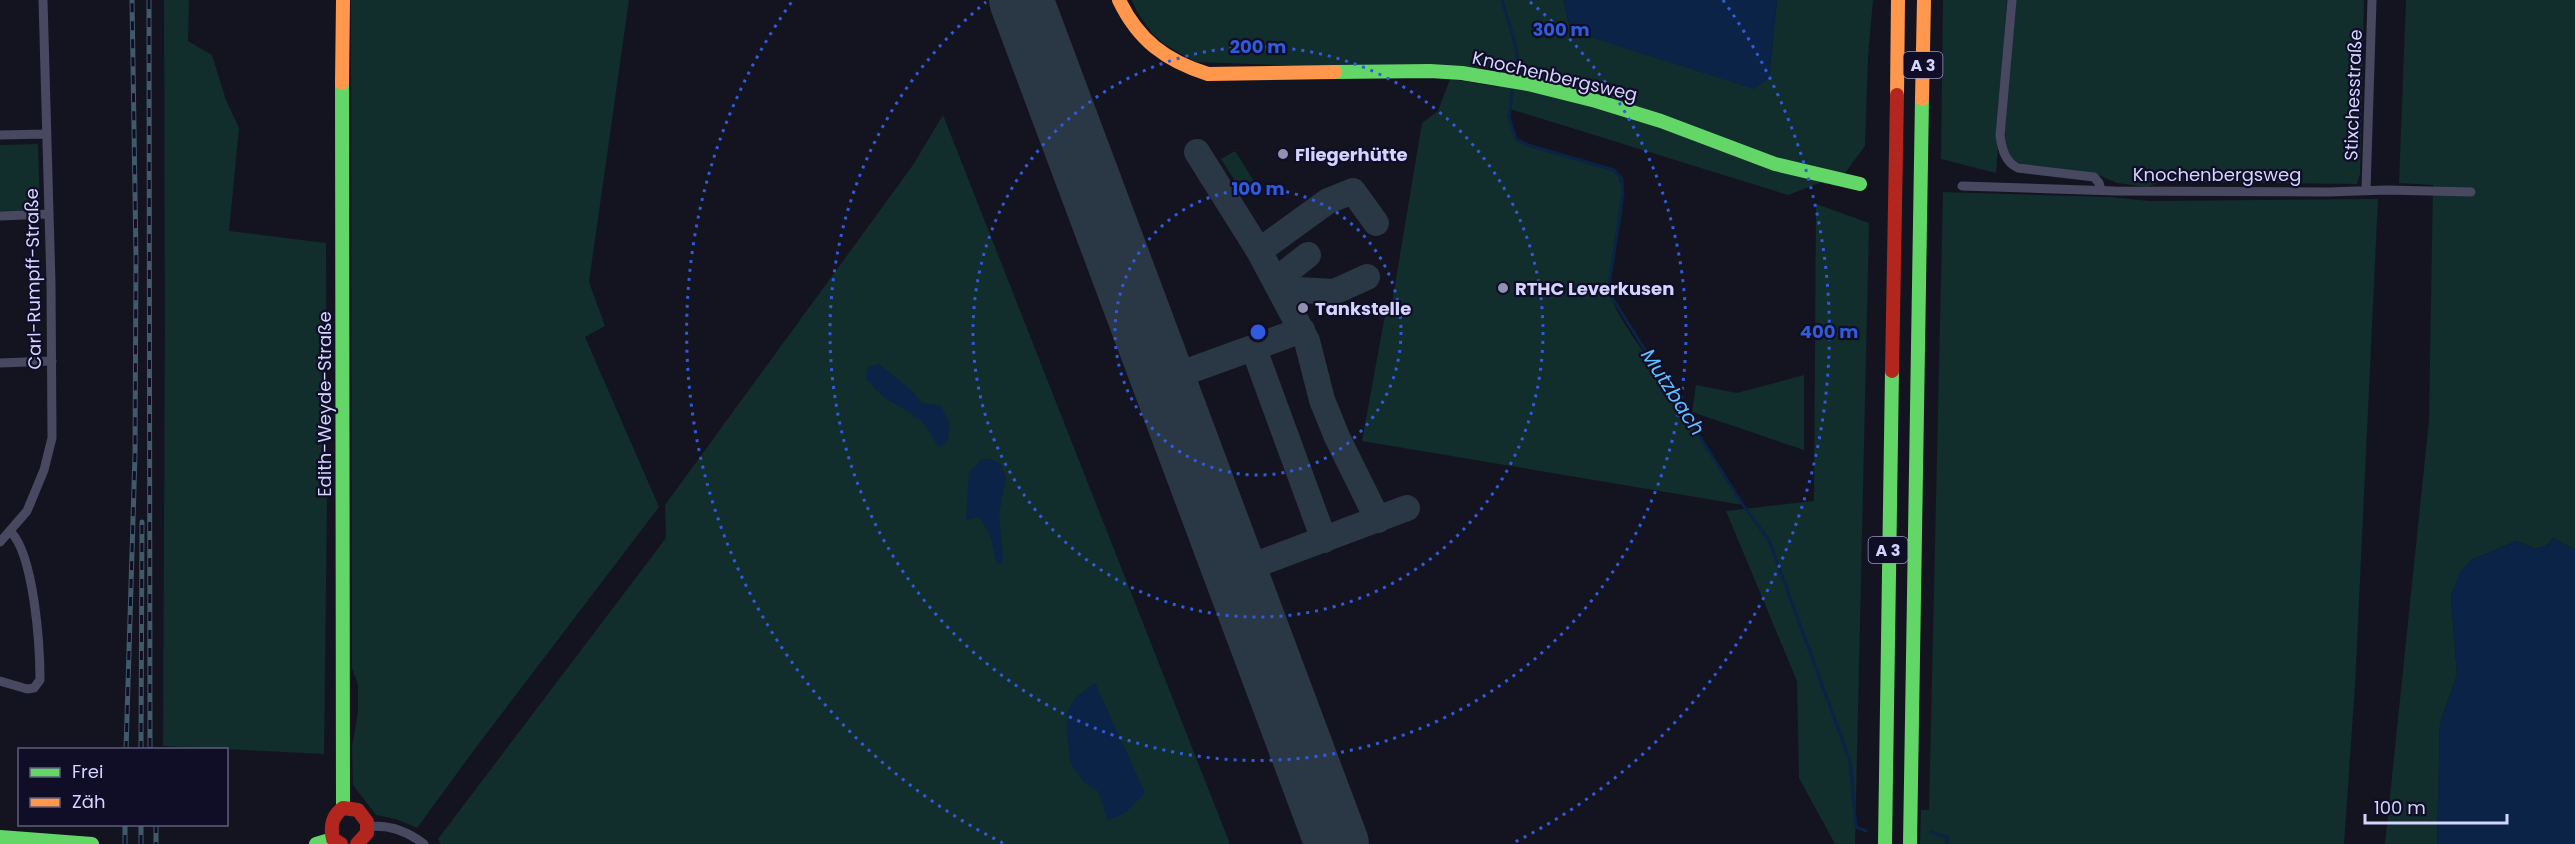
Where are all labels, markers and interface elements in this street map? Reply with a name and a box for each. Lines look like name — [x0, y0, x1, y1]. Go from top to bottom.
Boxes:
text: 300 m — [1532, 17, 1590, 42]
street label: Stixchesstraße — [2338, 29, 2368, 161]
text: 200 m — [1230, 34, 1286, 59]
street label: Knochenbergsweg — [1470, 45, 1640, 107]
road number: A 3 — [1904, 52, 1942, 78]
place label: Fliegerhütte — [1295, 142, 1408, 167]
marker: Fliegerhütte — [1276, 147, 1290, 161]
street label: Knochenbergsweg — [2133, 162, 2301, 187]
text: 100 m — [1231, 176, 1285, 201]
street label: Carl-Rumpff-Straße — [19, 188, 47, 370]
place label: RTHC Leverkusen — [1515, 276, 1674, 301]
marker: RTHC Leverkusen — [1496, 281, 1510, 295]
place label: Tankstelle — [1315, 296, 1411, 321]
marker: Tankstelle — [1296, 301, 1310, 315]
street label: Edith-Weyde-Straße — [312, 311, 337, 497]
text: 400 m — [1800, 319, 1858, 344]
centre of rings — [1248, 322, 1268, 342]
water label: Mutzbach — [1634, 343, 1712, 441]
road number: A 3 — [1868, 537, 1908, 563]
legend — [18, 748, 228, 826]
text: Frei — [72, 759, 103, 784]
scale bar — [2365, 787, 2508, 825]
text: Zäh — [72, 789, 105, 814]
text: 100 m — [2374, 795, 2426, 820]

